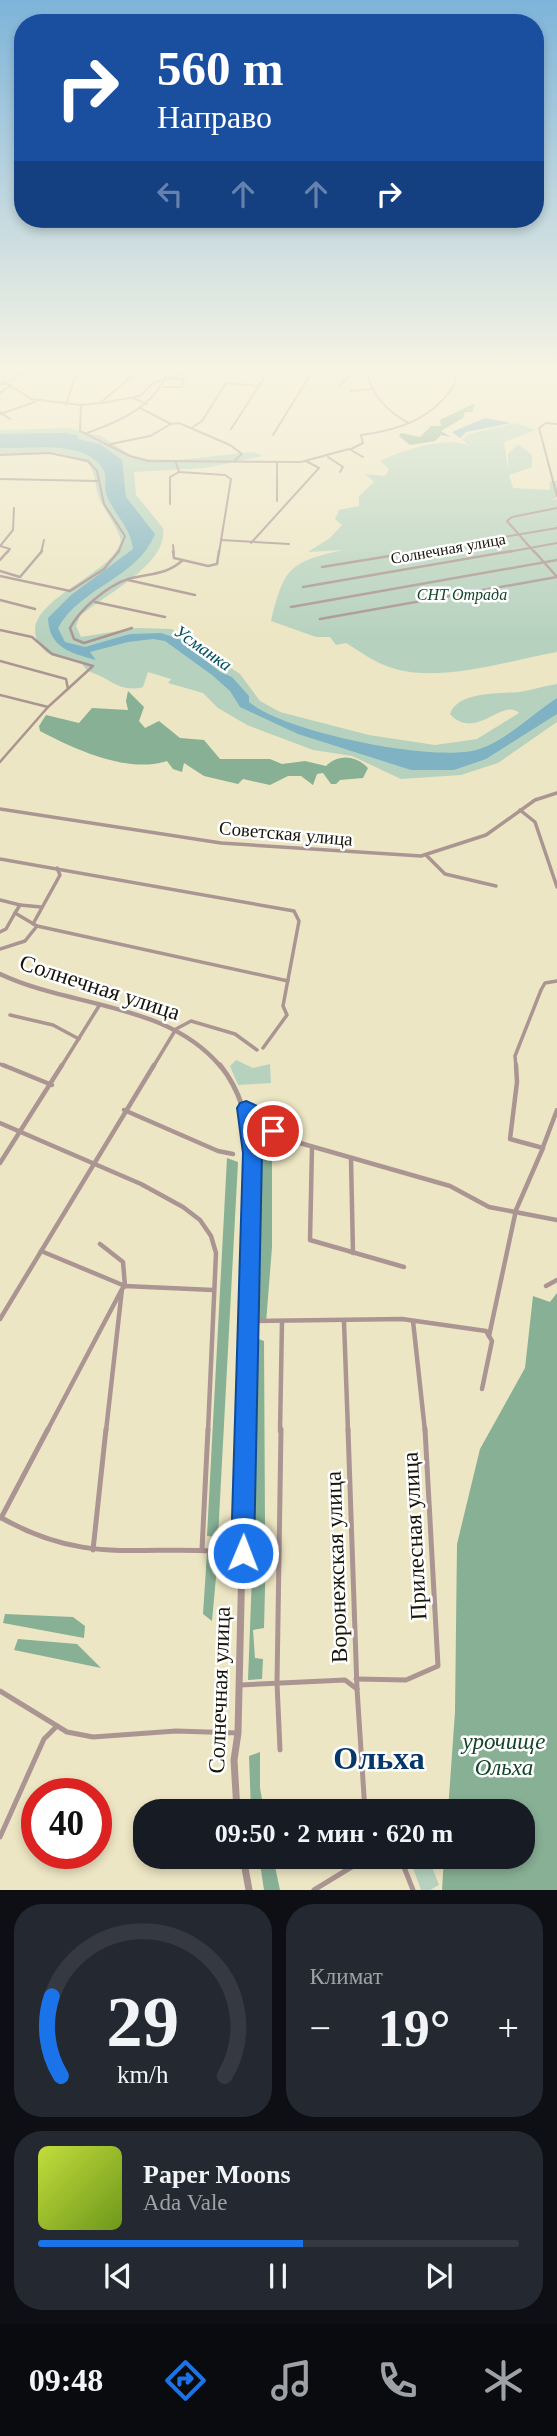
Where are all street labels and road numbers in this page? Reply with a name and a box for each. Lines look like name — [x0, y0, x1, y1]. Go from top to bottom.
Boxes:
street label: Солнечная улица — [389, 530, 507, 568]
street label: Советская улица — [218, 817, 354, 850]
street label: Солнечная улица — [16, 950, 183, 1025]
street label: Прилесная улица — [398, 1451, 431, 1621]
street label: Воронежская улица — [321, 1471, 352, 1663]
street label: Солнечная улица — [204, 1606, 235, 1774]

